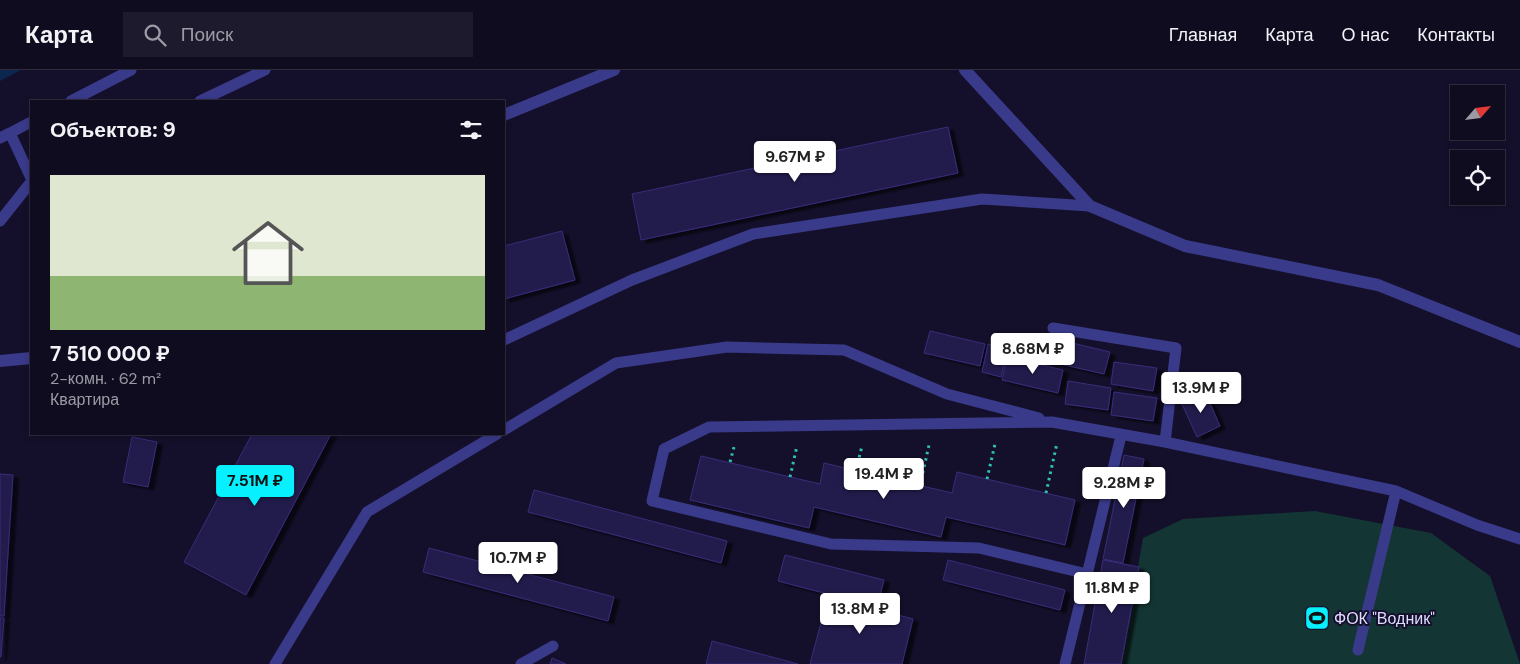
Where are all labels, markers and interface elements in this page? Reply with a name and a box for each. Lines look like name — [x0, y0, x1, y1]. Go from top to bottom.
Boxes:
search box — [123, 12, 473, 57]
text: Карта — [25, 19, 93, 50]
icon: search — [141, 21, 169, 49]
text: Поиск — [181, 22, 233, 47]
text: Главная — [1169, 23, 1237, 47]
text: Карта — [1265, 23, 1314, 47]
text: О нас — [1342, 23, 1389, 47]
text: Контакты — [1417, 23, 1495, 47]
north arrow — [1450, 85, 1505, 140]
map controls — [1450, 85, 1505, 205]
text: Объектов: 9 — [50, 116, 176, 144]
icon: filters — [457, 116, 485, 144]
pin: 9.67M ₽ — [749, 140, 841, 183]
text: 9.67M ₽ — [765, 146, 825, 167]
button: locate — [1450, 150, 1505, 205]
icon: home — [223, 208, 313, 298]
pin: 8.68M ₽ — [987, 332, 1079, 375]
text: 8.68M ₽ — [1002, 338, 1064, 359]
text: 7 510 000 ₽ — [50, 340, 170, 368]
text: 2-комн. · 62 m² — [50, 368, 161, 389]
pin: 13.9M ₽ — [1155, 372, 1247, 414]
text: 13.9M ₽ — [1172, 377, 1230, 398]
text: Квартира — [50, 389, 119, 410]
pin: 19.4M ₽ — [838, 458, 930, 500]
text: 19.4M ₽ — [855, 463, 913, 484]
pin: 7.51M ₽ — [209, 464, 301, 507]
pin: 9.28M ₽ — [1078, 466, 1170, 509]
text: 7.51M ₽ — [227, 470, 283, 491]
text: 9.28M ₽ — [1093, 472, 1155, 493]
pin: 10.7M ₽ — [472, 542, 564, 584]
text: 10.7M ₽ — [490, 547, 547, 568]
pin: 11.8M ₽ — [1066, 572, 1158, 614]
text: 11.8M ₽ — [1085, 577, 1139, 598]
pin: 13.8M ₽ — [814, 592, 906, 635]
text: 13.8M ₽ — [831, 598, 889, 619]
sports icon: ФОК "Водник" — [1304, 605, 1330, 631]
place label: ФОК "Водник" — [1334, 608, 1435, 629]

